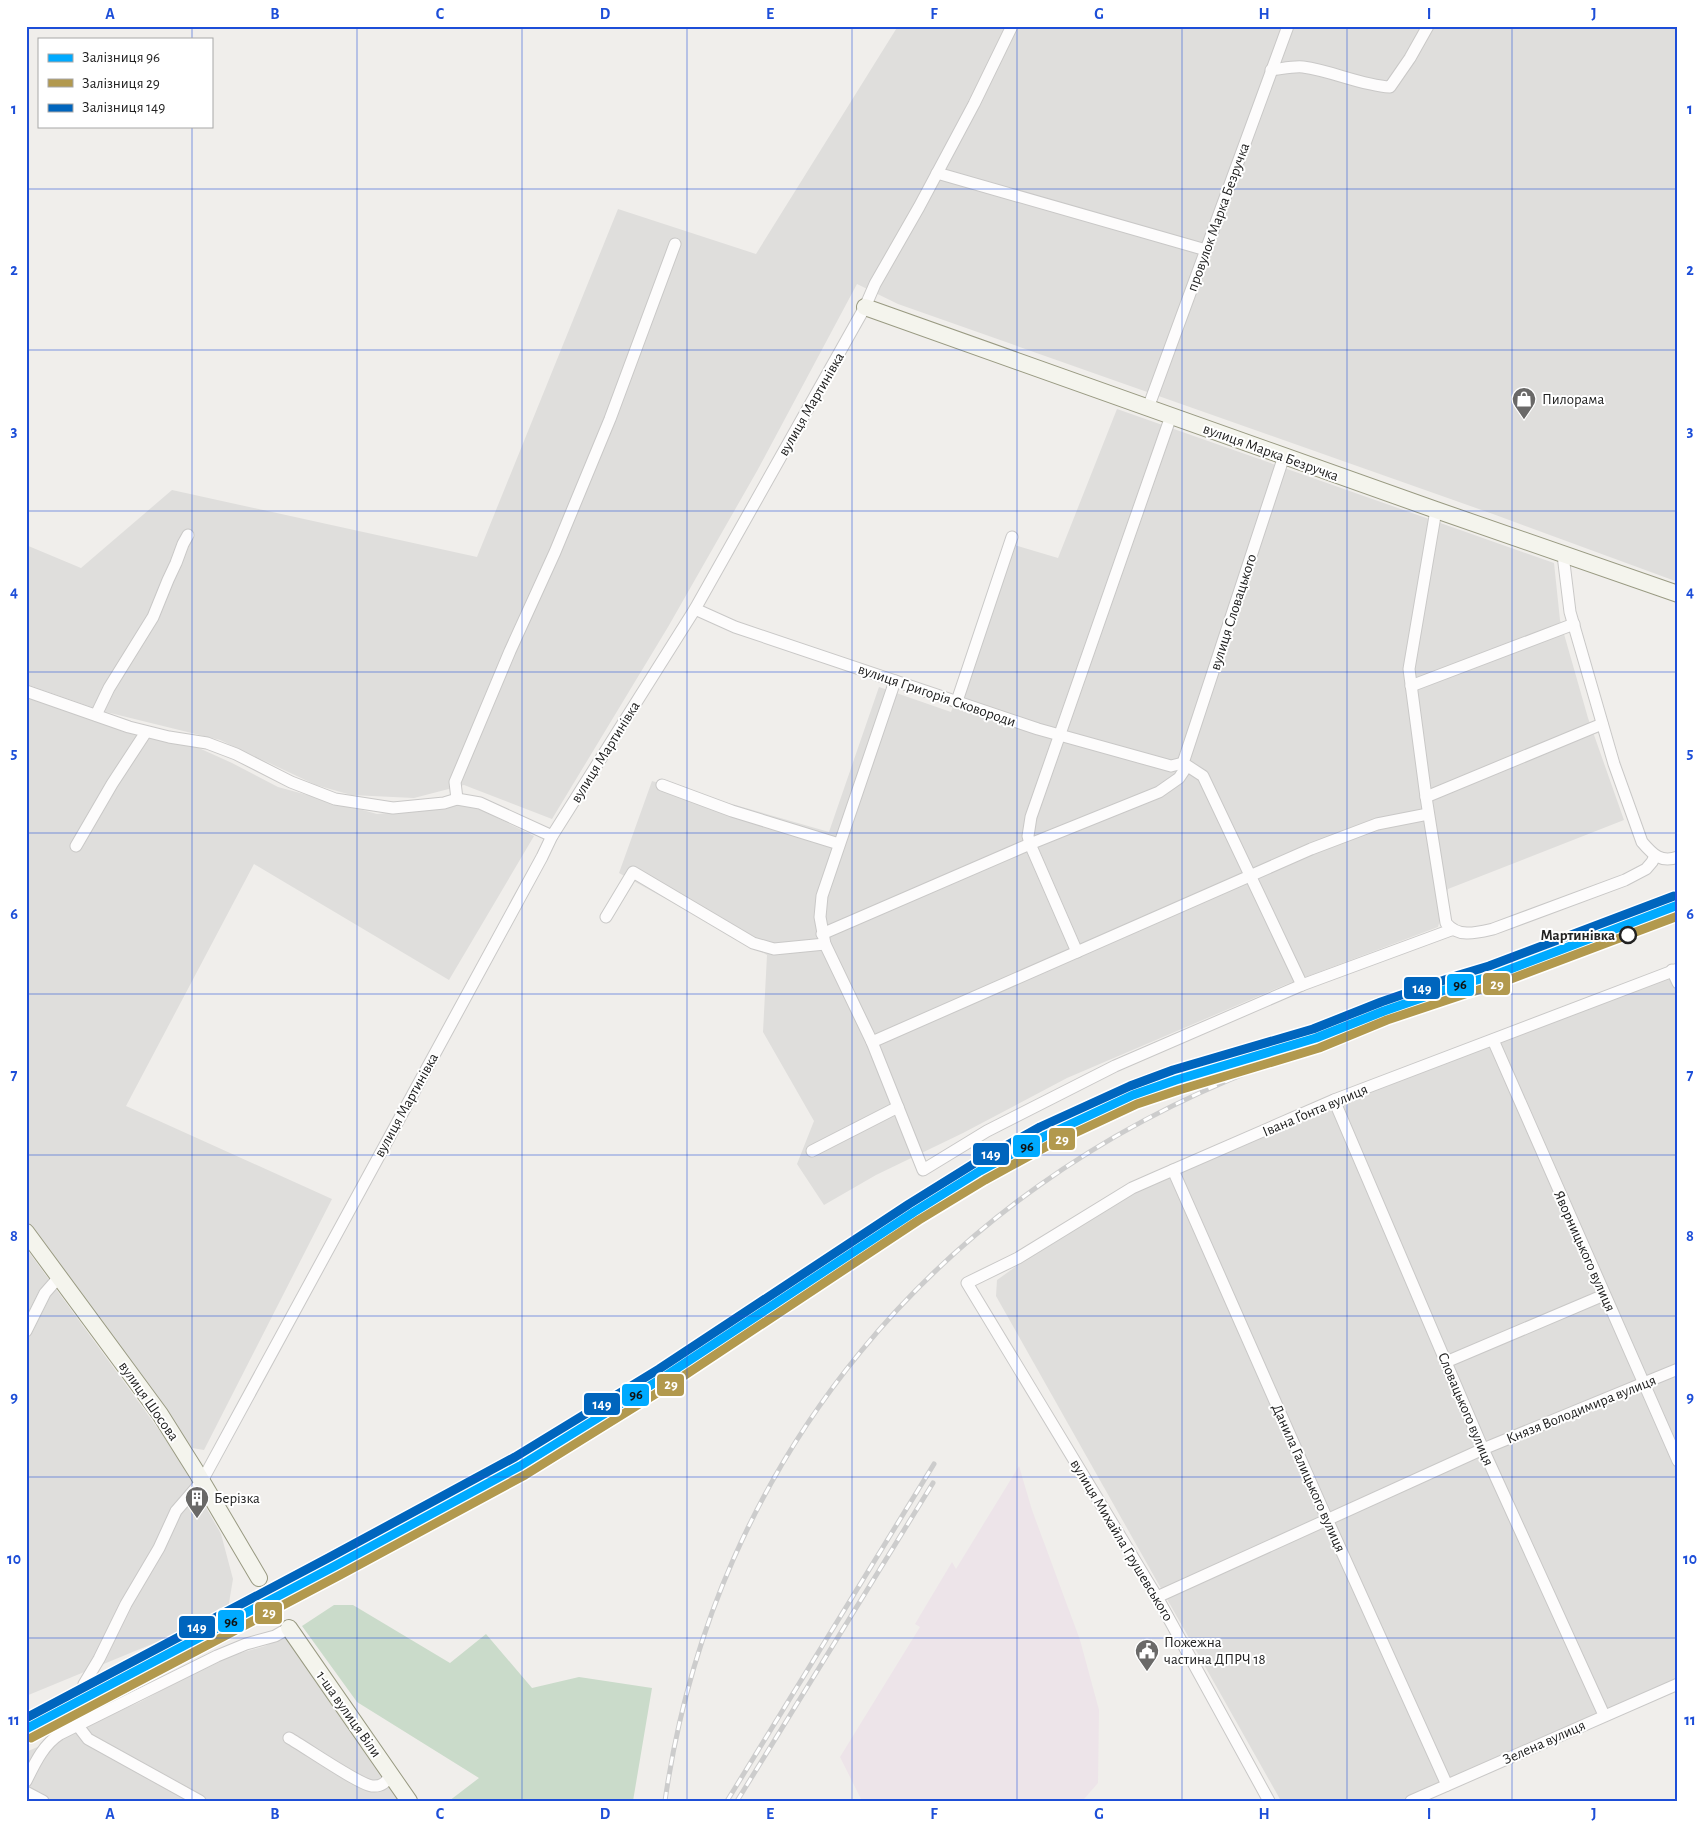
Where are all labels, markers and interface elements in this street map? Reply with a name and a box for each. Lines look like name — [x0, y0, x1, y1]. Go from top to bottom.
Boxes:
text: A — [105, 6, 115, 22]
text: B — [270, 6, 280, 22]
text: C — [436, 6, 445, 22]
text: D — [600, 6, 611, 22]
text: E — [766, 6, 774, 22]
text: F — [930, 6, 938, 22]
text: G — [1094, 6, 1104, 22]
text: H — [1258, 6, 1270, 22]
text: I — [1427, 6, 1431, 22]
text: J — [1591, 6, 1597, 22]
legend — [38, 38, 212, 128]
text: Залізниця 96 — [82, 50, 160, 65]
text: Залізниця 29 — [82, 76, 160, 91]
text: Залізниця 149 — [82, 100, 165, 115]
text: 1 — [11, 101, 17, 117]
text: 1 — [1687, 101, 1693, 117]
street label: провулок Марка Безручка — [1185, 141, 1252, 293]
text: 2 — [10, 262, 18, 278]
text: 2 — [1686, 262, 1694, 278]
street label: вулиця Мартинівка — [776, 350, 847, 458]
shop icon: Пилорама — [1511, 386, 1537, 420]
place label: Пилорама — [1542, 392, 1605, 407]
street label: вулиця Марка Безручка — [1201, 421, 1341, 484]
text: 3 — [11, 423, 18, 439]
text: 3 — [1687, 423, 1694, 439]
street label: вулиця Словацького — [1208, 552, 1259, 672]
text: 4 — [10, 584, 18, 600]
text: 4 — [1686, 584, 1694, 600]
street label: вулиця Григорія Сковороди — [856, 661, 1018, 730]
street label: вулиця Мартинівка — [568, 699, 643, 806]
text: 5 — [11, 745, 18, 761]
text: 5 — [1687, 745, 1694, 761]
text: 6 — [10, 906, 18, 922]
text: 6 — [1686, 906, 1694, 922]
marker: Мартинівка — [1619, 926, 1637, 944]
place label: Мартинівка — [1540, 928, 1615, 943]
line badge: 29 — [1482, 972, 1511, 996]
line badge: 96 — [1446, 973, 1475, 997]
line badge: 149 — [1403, 976, 1441, 1000]
text: 96 — [1453, 978, 1467, 992]
text: 29 — [1490, 978, 1504, 992]
text: 149 — [1413, 982, 1432, 996]
street label: вулиця Мартинівка — [372, 1051, 441, 1160]
text: 7 — [11, 1067, 18, 1083]
text: 7 — [1687, 1067, 1694, 1083]
street label: Івана Ґонта вулиця — [1260, 1082, 1370, 1139]
line badge: 29 — [1048, 1127, 1076, 1151]
text: 29 — [1055, 1133, 1069, 1147]
line badge: 96 — [1012, 1134, 1041, 1158]
text: 96 — [1020, 1140, 1034, 1154]
line badge: 149 — [972, 1142, 1010, 1166]
text: 149 — [982, 1148, 1001, 1162]
street label: Яворницького вулиця — [1551, 1188, 1618, 1314]
text: 8 — [10, 1228, 18, 1244]
text: 8 — [1686, 1228, 1694, 1244]
street label: Словацького вулиця — [1435, 1350, 1496, 1468]
street label: вулиця Шосова — [116, 1359, 181, 1444]
line badge: 29 — [656, 1373, 685, 1397]
street label: Князя Володимира вулиця — [1504, 1373, 1658, 1446]
text: 29 — [664, 1378, 678, 1392]
line badge: 96 — [621, 1383, 650, 1407]
text: 96 — [629, 1388, 643, 1402]
text: 9 — [10, 1389, 18, 1405]
text: 9 — [1686, 1389, 1694, 1405]
line badge: 149 — [583, 1392, 621, 1416]
text: 149 — [593, 1398, 612, 1412]
street label: Данила Галицького вулиця — [1269, 1402, 1348, 1555]
street label: вулиця Михайла Грушевського — [1067, 1457, 1176, 1624]
building icon: Берізка — [184, 1485, 210, 1519]
place label: Берізка — [214, 1491, 260, 1506]
text: 10 — [7, 1551, 21, 1567]
text: 10 — [1683, 1551, 1697, 1567]
line badge: 29 — [254, 1601, 283, 1625]
text: 29 — [262, 1606, 276, 1620]
line badge: 96 — [217, 1609, 245, 1633]
line badge: 149 — [178, 1615, 216, 1639]
text: 96 — [224, 1615, 238, 1629]
text: 149 — [188, 1621, 207, 1635]
place label: Пожежна частина ДПРЧ 18 — [1164, 1635, 1266, 1667]
public building icon: Пожежна частина ДПРЧ 18 — [1134, 1638, 1160, 1672]
street label: 1-ша вулиця Віли — [313, 1668, 384, 1760]
text: 11 — [8, 1712, 20, 1728]
text: 11 — [1684, 1712, 1696, 1728]
street label: Зелена вулиця — [1501, 1718, 1588, 1767]
text: A — [105, 1806, 115, 1822]
text: B — [270, 1806, 280, 1822]
text: C — [436, 1806, 445, 1822]
text: D — [600, 1806, 611, 1822]
text: E — [766, 1806, 774, 1822]
text: F — [930, 1806, 938, 1822]
text: G — [1094, 1806, 1104, 1822]
text: H — [1258, 1806, 1270, 1822]
text: I — [1427, 1806, 1431, 1822]
text: J — [1591, 1806, 1597, 1822]

